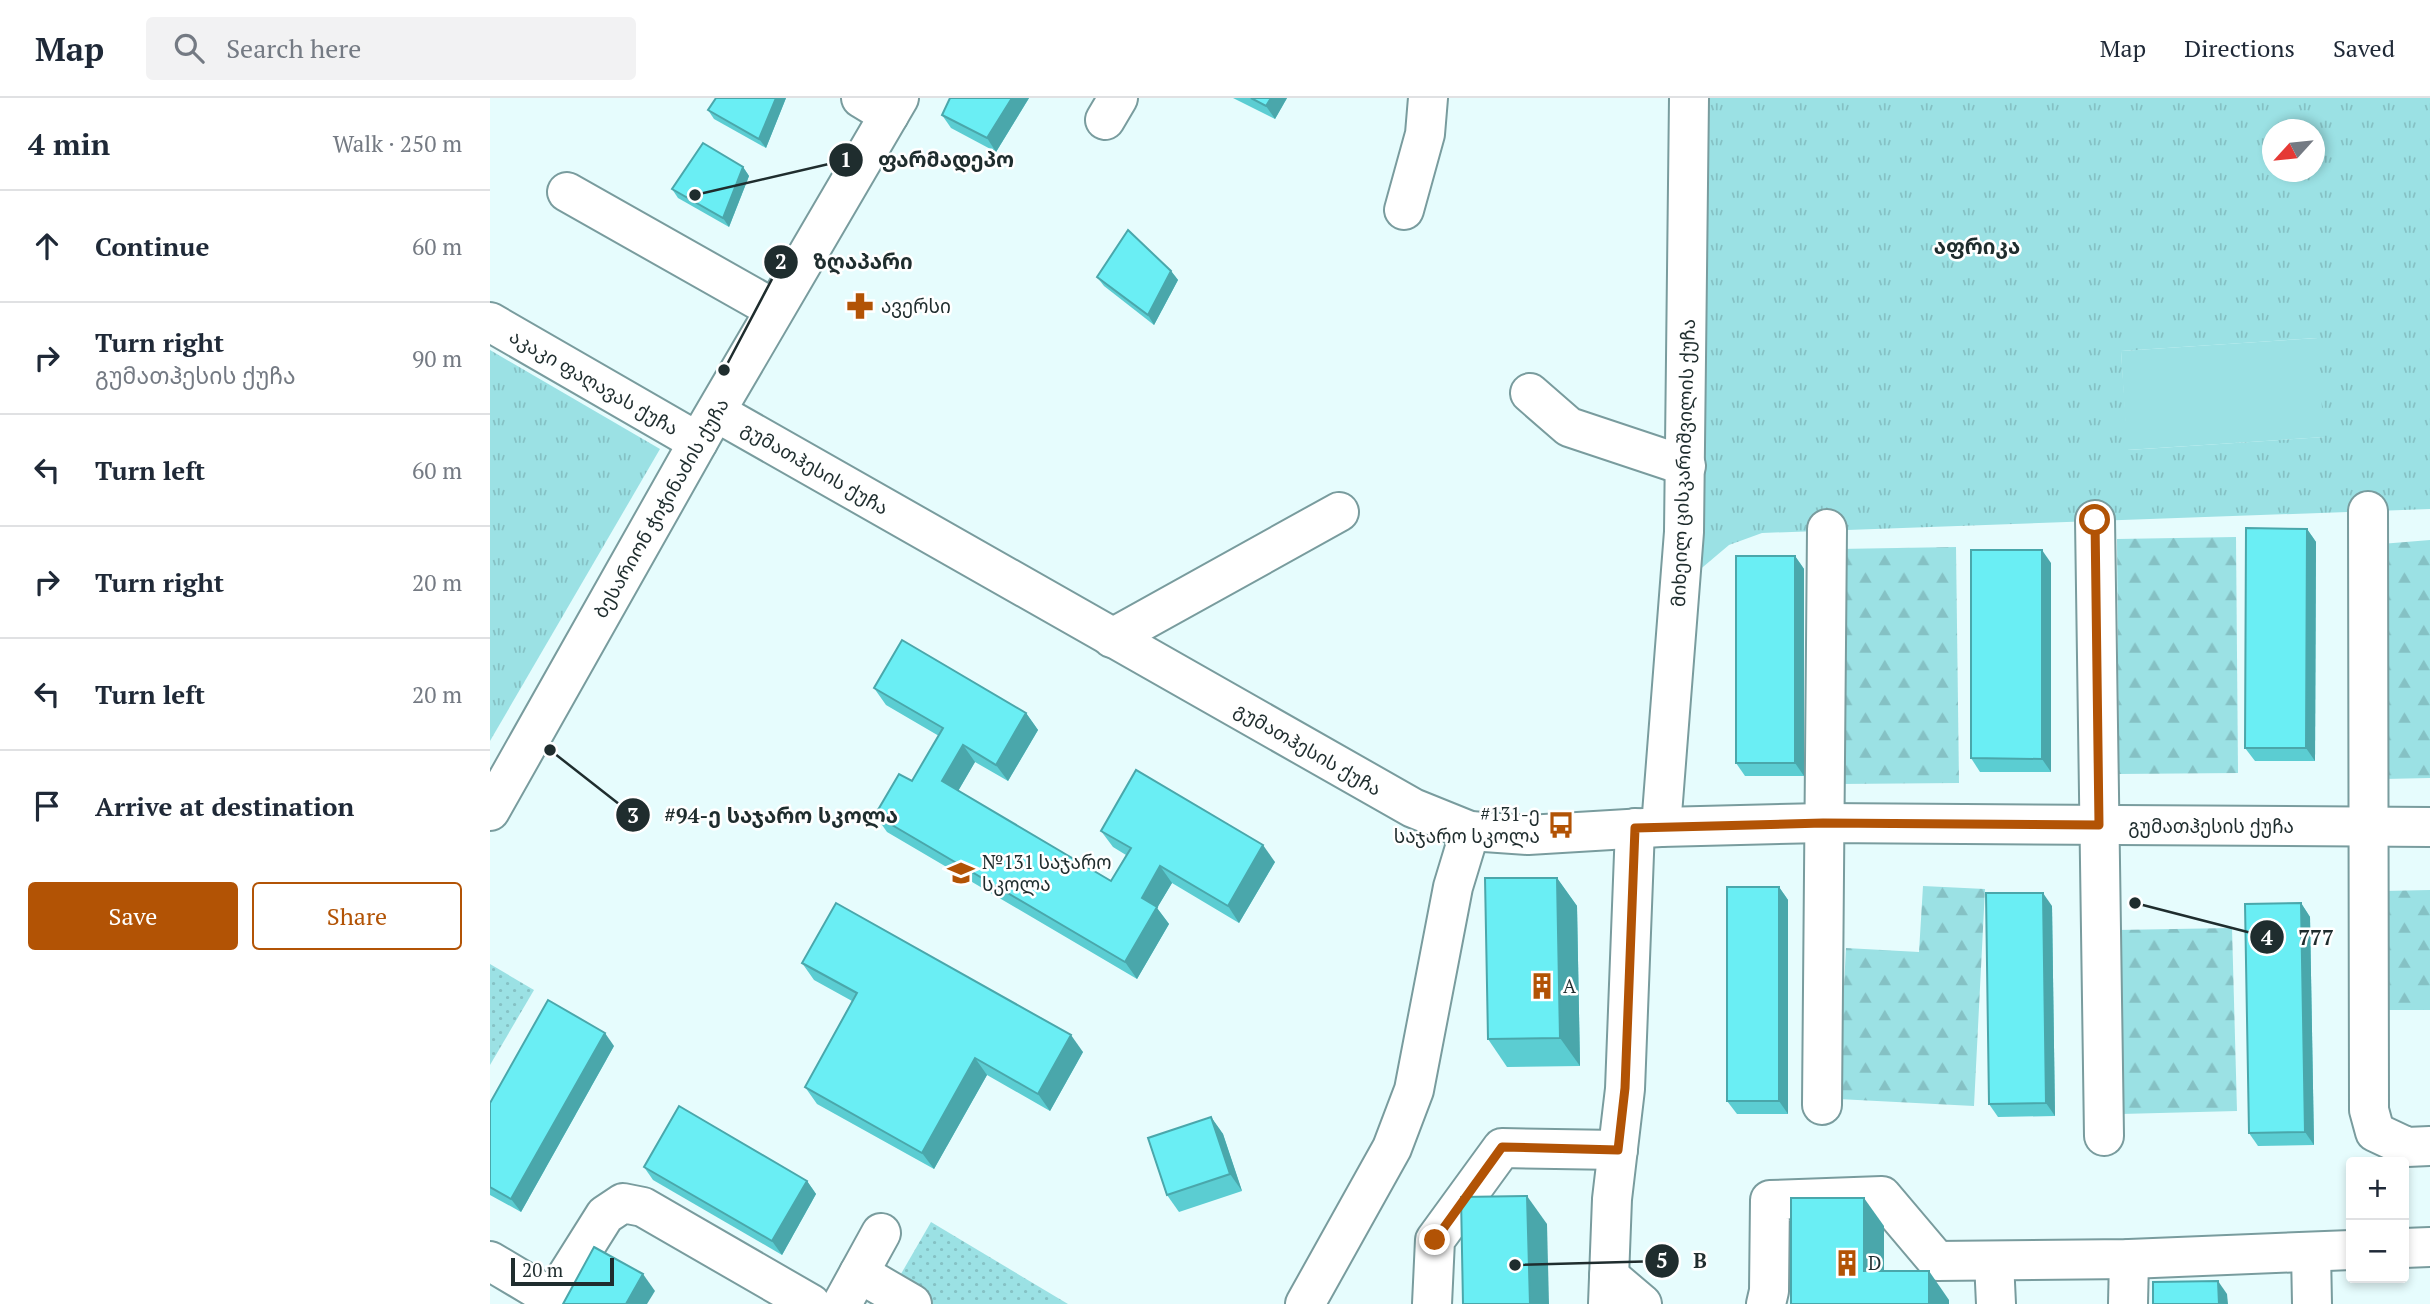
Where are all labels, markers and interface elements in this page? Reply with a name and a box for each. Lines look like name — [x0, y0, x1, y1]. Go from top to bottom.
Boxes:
search box — [146, 17, 636, 80]
text: Map — [35, 27, 104, 70]
icon: search — [170, 29, 208, 67]
text: Search here — [226, 31, 361, 65]
text: Map — [2100, 32, 2146, 64]
text: Directions — [2184, 32, 2295, 64]
text: Saved — [2333, 32, 2395, 64]
north arrow — [2262, 119, 2325, 182]
text: 4 min — [28, 124, 110, 164]
text: Walk · 250 m — [333, 128, 462, 159]
callout: ფარმადეპო — [829, 139, 1028, 181]
text: 1 — [840, 145, 852, 173]
text: ფარმადეპო — [878, 145, 1014, 173]
icon: ahead — [28, 227, 66, 265]
text: Continue — [95, 229, 209, 263]
text: 60 m — [412, 231, 462, 262]
district label: აფრიკა — [1934, 232, 2020, 260]
callout: ზღაპარი — [764, 241, 926, 283]
text: 2 — [775, 247, 787, 275]
text: ზღაპარი — [813, 247, 913, 275]
pharmacy icon: ავერსი — [845, 291, 875, 321]
place label: ავერსი — [881, 293, 951, 318]
street label: მიხეილ ცისკარიშვილის ქუჩა — [1665, 318, 1701, 608]
street label: აკაკი ფაღავას ქუჩა — [505, 323, 683, 441]
text: Turn right — [95, 325, 224, 359]
icon: right — [28, 339, 66, 377]
text: 90 m — [412, 343, 462, 374]
text: გუმათჰესის ქუჩა — [95, 360, 296, 391]
street label: ბესარიონ ჭიჭინაძის ქუჩა — [587, 393, 734, 622]
street label: გუმათჰესის ქუჩა — [737, 415, 893, 520]
icon: left — [28, 451, 66, 489]
text: Turn left — [95, 453, 205, 487]
text: 60 m — [412, 455, 462, 486]
route start — [2079, 504, 2110, 535]
icon: right — [28, 563, 66, 601]
text: Turn right — [95, 565, 224, 599]
text: 20 m — [412, 567, 462, 598]
icon: left — [28, 675, 66, 713]
text: Turn left — [95, 677, 205, 711]
text: 20 m — [412, 679, 462, 710]
street label: გუმათჰესის ქუჩა — [1230, 696, 1386, 801]
icon: arrive — [28, 787, 66, 825]
text: Arrive at destination — [95, 789, 354, 823]
callout: #94-ე საჯარო სკოლა — [615, 794, 912, 836]
text: 3 — [627, 801, 639, 829]
text: #94-ე საჯარო სკოლა — [664, 801, 898, 829]
place label: #131-ე საჯარო სკოლა — [1394, 801, 1540, 849]
bus stop icon: #131-ე საჯარო სკოლა — [1546, 810, 1576, 840]
street label: გუმათჰესის ქუჩა — [2128, 813, 2294, 838]
place label: №131 საჯარო სკოლა — [982, 849, 1112, 897]
school or university icon: №131 საჯარო სკოლა — [946, 858, 976, 888]
button: Save — [28, 882, 238, 950]
button: Share — [252, 882, 462, 950]
callout: 777 — [2249, 916, 2348, 958]
text: 4 — [2261, 923, 2273, 951]
text: 777 — [2298, 923, 2334, 951]
building icon: A — [1527, 971, 1557, 1001]
place label: A — [1563, 973, 1576, 998]
map controls — [2346, 1157, 2409, 1283]
button: + — [2346, 1157, 2409, 1220]
button: − — [2346, 1220, 2409, 1283]
route end — [1419, 1224, 1450, 1255]
callout: B — [1644, 1240, 1721, 1282]
text: 5 — [1656, 1246, 1668, 1274]
text: B — [1693, 1246, 1707, 1274]
building icon: D — [1832, 1248, 1862, 1278]
place label: D — [1868, 1250, 1881, 1275]
scale bar — [511, 1255, 614, 1287]
text: 20 m — [522, 1257, 563, 1282]

